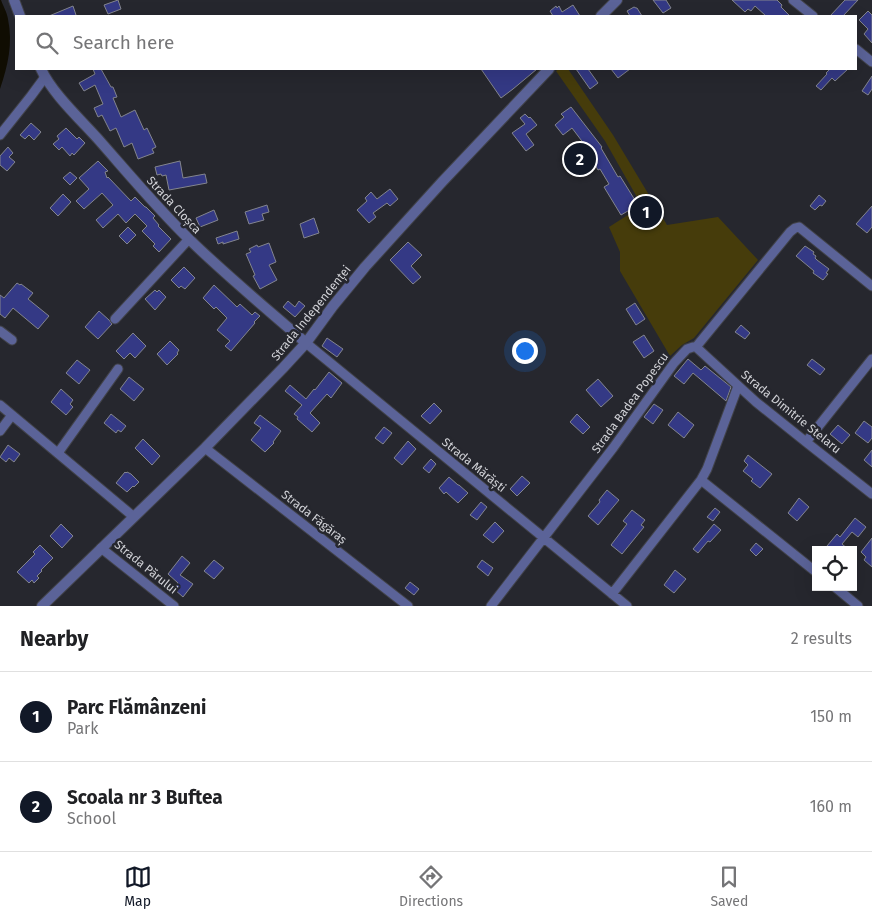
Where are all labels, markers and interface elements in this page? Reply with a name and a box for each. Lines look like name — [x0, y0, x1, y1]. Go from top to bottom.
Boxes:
search box — [15, 15, 857, 70]
icon: search — [33, 29, 61, 57]
text: Search here — [73, 31, 174, 54]
pin: 2 — [564, 140, 596, 178]
street label: Strada Cloșca — [143, 173, 204, 237]
pin: 1 — [630, 193, 662, 231]
street label: Strada Independenței — [268, 263, 354, 364]
your location — [512, 338, 538, 364]
street label: Strada Badea Popescu — [589, 350, 671, 456]
street label: Strada Dimitrie Stelaru — [738, 367, 844, 457]
street label: Strada Mărăști — [439, 435, 509, 496]
street label: Strada Făgăraș — [278, 487, 350, 548]
street label: Strada Părului — [112, 537, 180, 597]
map controls — [812, 546, 857, 591]
button: locate — [812, 546, 857, 591]
text: Nearby — [20, 626, 88, 652]
text: 2 results — [791, 629, 852, 648]
text: Parc Flămânzeni — [67, 696, 206, 719]
text: 1 — [32, 707, 40, 726]
text: 150 m — [810, 707, 852, 726]
text: Park — [67, 719, 99, 738]
text: Scoala nr 3 Buftea — [67, 786, 223, 809]
text: 2 — [32, 797, 40, 816]
text: 160 m — [810, 797, 852, 816]
text: School — [67, 809, 116, 828]
tab: Map — [124, 863, 152, 910]
tab: Directions — [399, 863, 463, 910]
tab: Saved — [710, 863, 748, 910]

